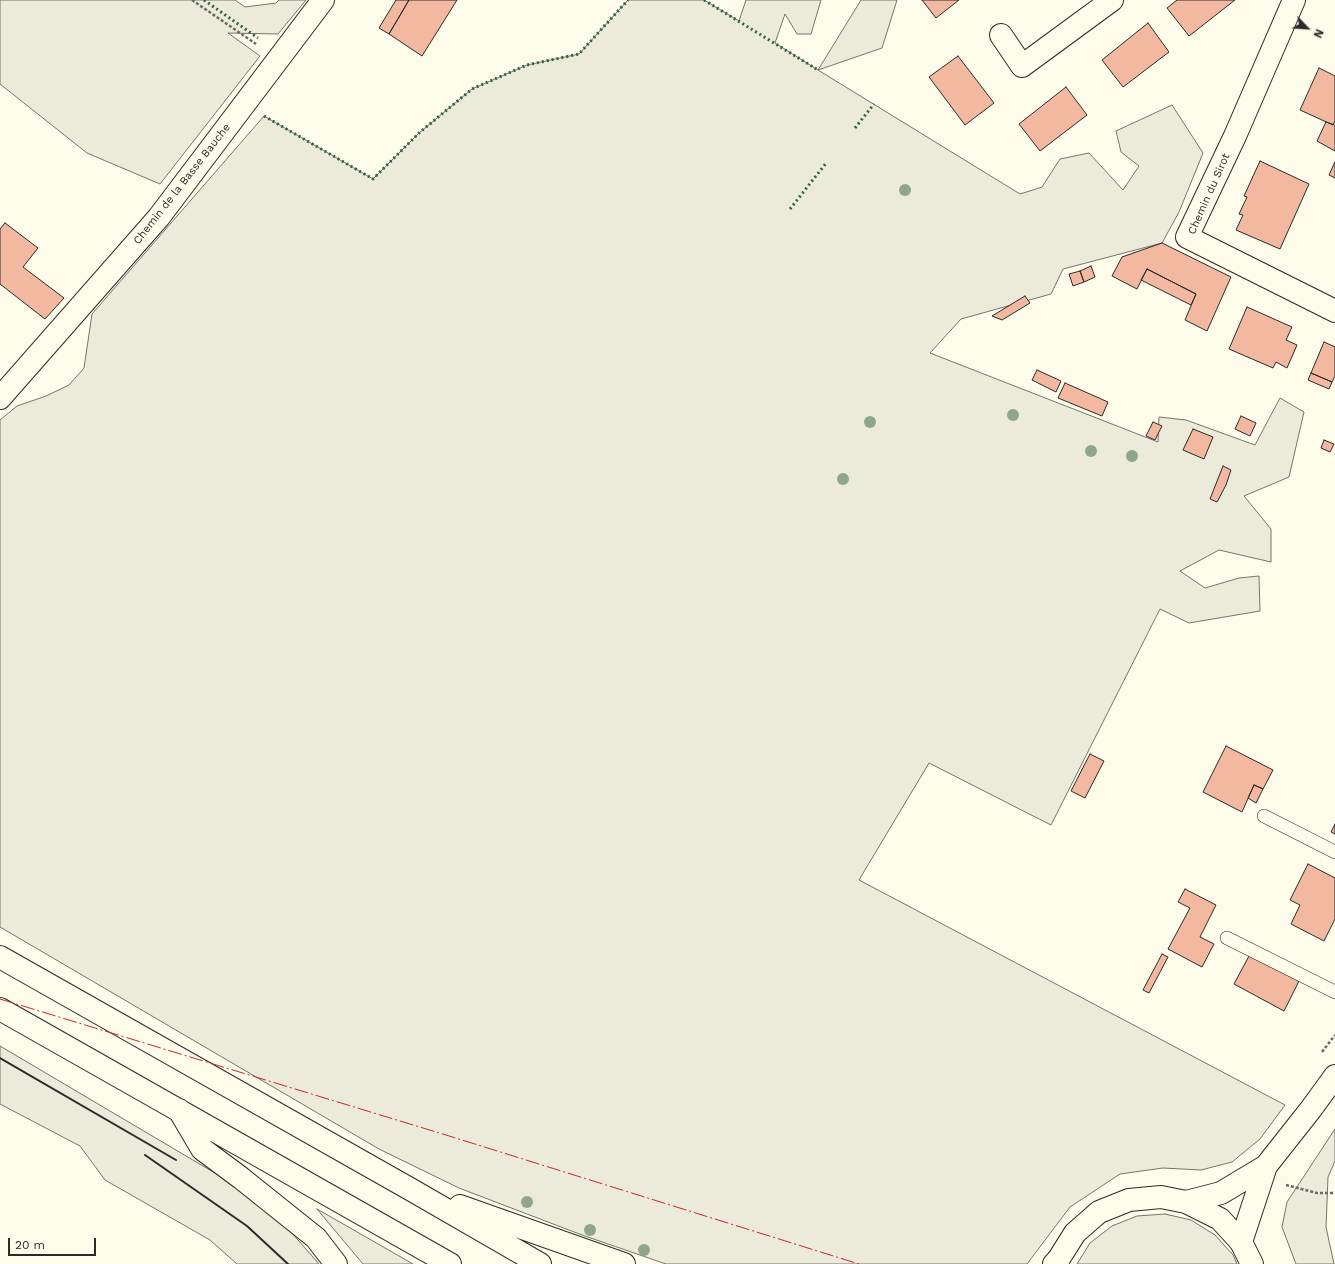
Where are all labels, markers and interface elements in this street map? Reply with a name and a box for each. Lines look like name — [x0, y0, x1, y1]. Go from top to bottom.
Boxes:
north arrow — [1287, 8, 1327, 48]
text: N — [1311, 27, 1326, 40]
street label: Chemin de la Basse Bauche — [131, 121, 233, 247]
street label: Chemin du Sirot — [1185, 151, 1233, 237]
scale bar — [10, 1230, 98, 1256]
text: 20 m — [15, 1238, 45, 1252]

